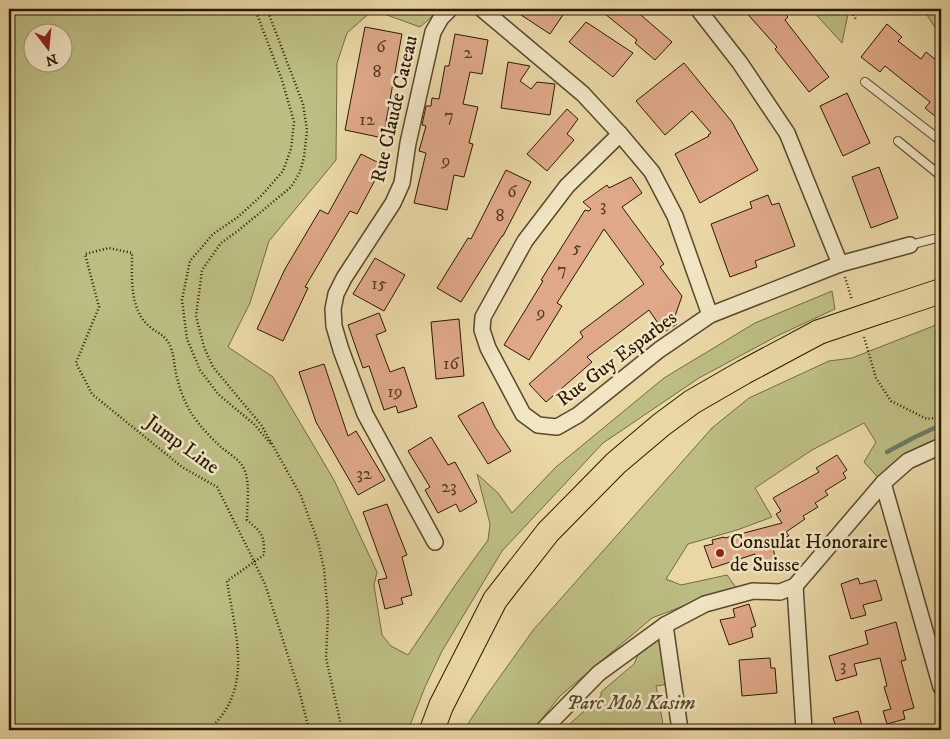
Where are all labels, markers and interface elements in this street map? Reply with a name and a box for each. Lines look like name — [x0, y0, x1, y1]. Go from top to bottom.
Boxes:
north arrow — [22, 22, 72, 72]
street label: Rue Claude Cateau — [366, 33, 424, 185]
house number: 6 — [376, 36, 386, 58]
house number: 2 — [464, 42, 473, 64]
text: N — [43, 49, 59, 70]
house number: 8 — [372, 61, 382, 83]
house number: 7 — [444, 105, 454, 127]
house number: 12 — [359, 109, 375, 131]
house number: 9 — [441, 150, 450, 172]
house number: 6 — [507, 181, 517, 203]
house number: 3 — [600, 195, 606, 217]
house number: 8 — [495, 205, 505, 227]
house number: 5 — [573, 237, 582, 259]
house number: 7 — [557, 259, 567, 281]
house number: 15 — [371, 273, 387, 295]
house number: 9 — [536, 302, 545, 324]
street label: Rue Guy Esparbes — [552, 305, 682, 412]
house number: 16 — [443, 353, 460, 375]
house number: 19 — [387, 381, 403, 403]
street label: Jump Line — [139, 409, 224, 480]
house number: 32 — [356, 463, 372, 485]
house number: 23 — [441, 476, 457, 498]
place label: Consulat Honoraire de Suisse — [730, 530, 888, 578]
marker: Consulat Honoraire de Suisse — [714, 547, 726, 559]
house number: 3 — [840, 655, 846, 677]
park label: Parc Moh Kasim — [567, 691, 695, 716]

